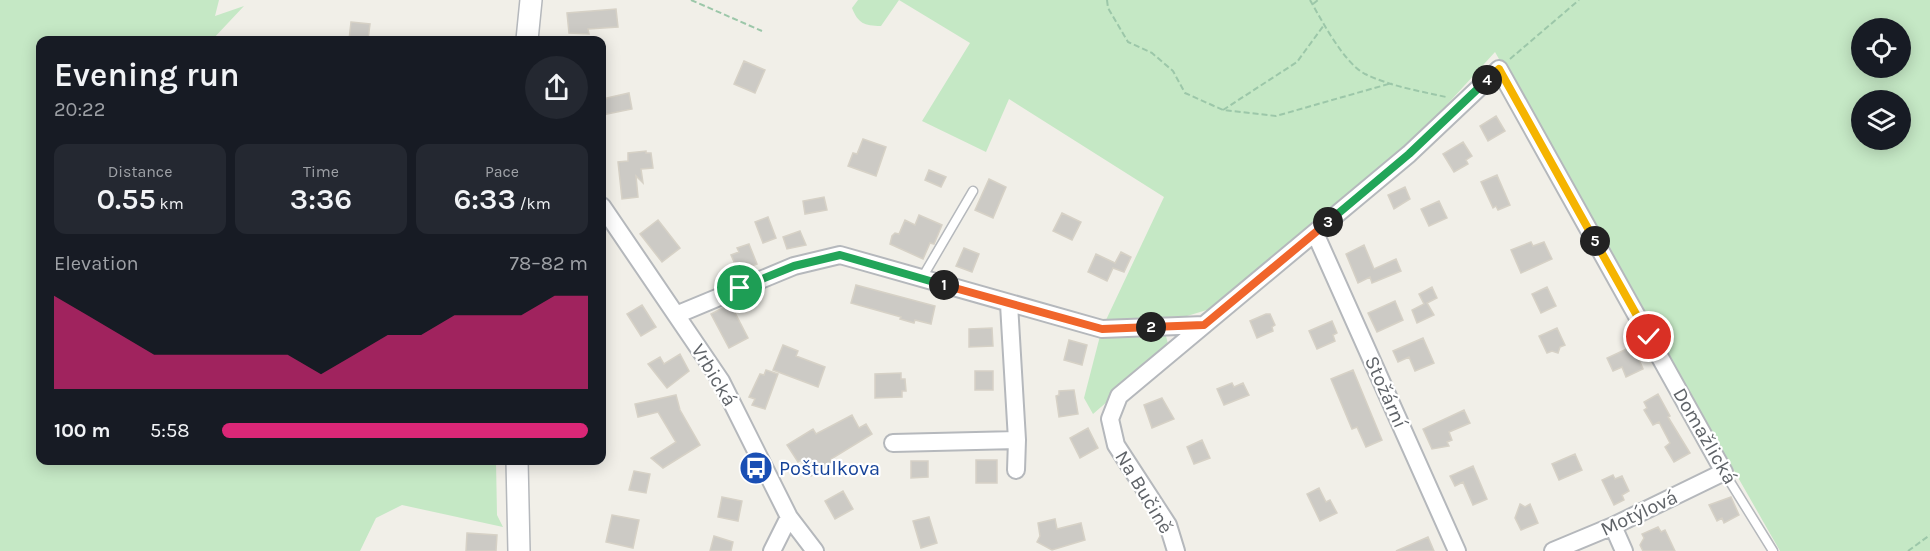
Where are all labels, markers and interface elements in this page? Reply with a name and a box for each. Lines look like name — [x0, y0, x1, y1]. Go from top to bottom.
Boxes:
map controls — [1851, 18, 1911, 150]
button: locate — [1851, 18, 1911, 78]
text: Evening run — [54, 56, 240, 94]
button: share — [525, 56, 588, 119]
pin: 4 — [1472, 65, 1502, 95]
text: 4 — [1482, 70, 1492, 89]
button: layers — [1851, 90, 1911, 150]
text: 20:22 — [54, 98, 105, 121]
text: Distance — [108, 162, 172, 181]
text: Time — [303, 162, 339, 181]
text: Pace — [485, 162, 519, 181]
text: 0.55 — [96, 181, 156, 217]
text: 3:36 — [290, 181, 352, 217]
text: 6:33 — [453, 181, 516, 217]
text: km — [156, 194, 184, 213]
text: /km — [516, 194, 551, 213]
pin: 3 — [1313, 207, 1343, 237]
text: 3 — [1323, 212, 1333, 231]
pin: 5 — [1580, 226, 1610, 256]
text: 5 — [1590, 231, 1600, 250]
text: Elevation — [54, 252, 139, 275]
text: 78–82 m — [510, 252, 588, 275]
pin — [714, 262, 765, 313]
pin: 1 — [929, 270, 959, 300]
icon: arrive — [723, 271, 756, 304]
text: 1 — [941, 275, 947, 294]
pin — [1623, 311, 1674, 362]
pin: 2 — [1136, 312, 1166, 342]
text: 2 — [1146, 317, 1156, 336]
icon: check — [1632, 320, 1665, 353]
street label: Vrbická — [686, 340, 742, 410]
street label: Stožární — [1360, 352, 1412, 432]
street label: Domažlická — [1668, 384, 1742, 488]
text: 100 m — [54, 419, 110, 442]
text: 5:58 — [150, 419, 189, 442]
street label: Na Bučině — [1110, 446, 1178, 538]
bus stop icon: Poštulkova — [738, 450, 774, 486]
place label: Poštulkova — [779, 457, 880, 480]
street label: Motýlová — [1597, 485, 1681, 541]

